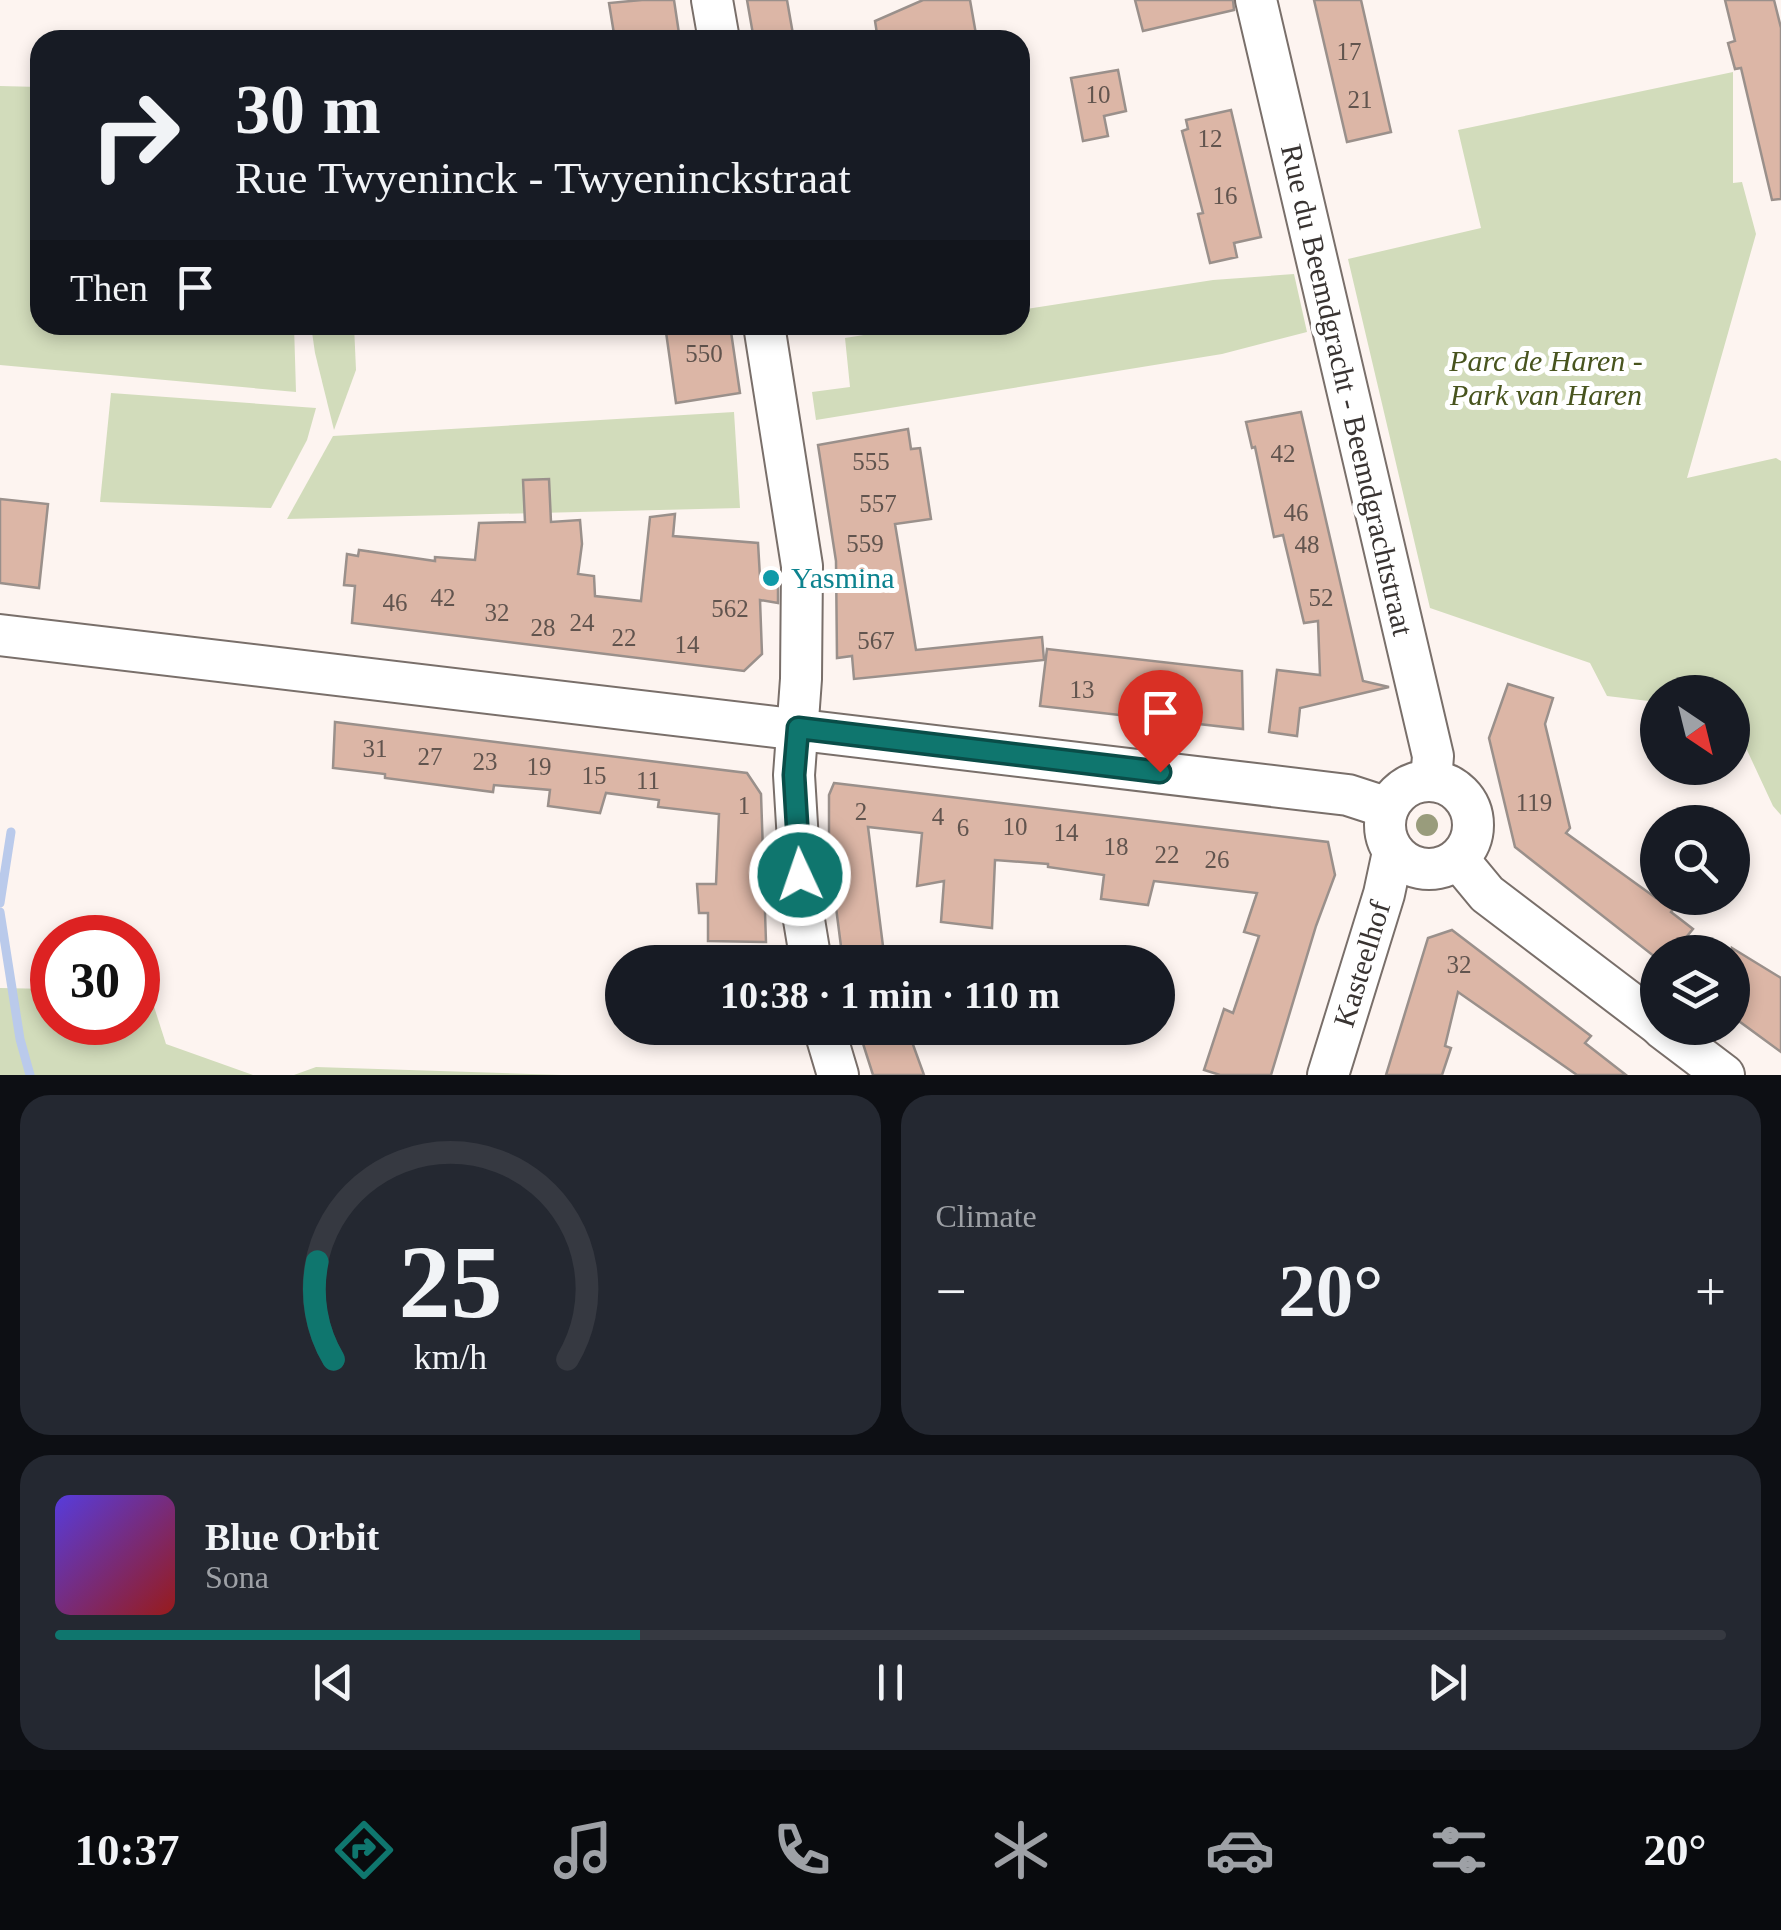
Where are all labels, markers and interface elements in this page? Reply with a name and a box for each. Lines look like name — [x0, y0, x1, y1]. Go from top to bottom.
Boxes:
house number: 17 — [1337, 38, 1362, 65]
icon: right — [70, 70, 200, 200]
text: 30 m — [235, 71, 381, 148]
house number: 10 — [1086, 81, 1111, 108]
house number: 21 — [1348, 86, 1373, 113]
house number: 12 — [1198, 125, 1223, 152]
street label: Rue du Beemdgracht - Beemdgrachtstraat — [1275, 141, 1420, 639]
text: Rue Twyeninck - Twyeninckstraat — [235, 153, 851, 203]
house number: 16 — [1213, 182, 1238, 209]
icon: arrive — [168, 260, 223, 315]
text: Then — [70, 267, 148, 309]
house number: 550 — [685, 340, 723, 367]
park label: Parc de Haren - Park van Haren — [1448, 344, 1643, 411]
house number: 42 — [1271, 440, 1296, 467]
house number: 555 — [852, 448, 890, 475]
house number: 557 — [859, 490, 897, 517]
house number: 46 — [1284, 499, 1309, 526]
house number: 559 — [846, 530, 884, 557]
house number: 48 — [1295, 531, 1320, 558]
place label: Yasmina — [791, 561, 895, 594]
marker: Yasmina — [760, 567, 782, 589]
house number: 42 — [431, 584, 456, 611]
house number: 52 — [1309, 584, 1334, 611]
house number: 46 — [383, 589, 408, 616]
house number: 562 — [711, 595, 749, 622]
house number: 32 — [485, 599, 510, 626]
house number: 24 — [570, 609, 595, 636]
house number: 28 — [531, 614, 556, 641]
house number: 22 — [612, 624, 637, 651]
house number: 567 — [857, 627, 895, 654]
house number: 14 — [675, 631, 700, 658]
pin — [1118, 670, 1203, 773]
north arrow — [1640, 675, 1750, 785]
map controls — [1640, 675, 1750, 1045]
house number: 13 — [1070, 676, 1095, 703]
icon: arrive — [1133, 685, 1188, 740]
house number: 31 — [363, 735, 388, 762]
house number: 27 — [418, 743, 443, 770]
house number: 23 — [473, 748, 498, 775]
house number: 19 — [527, 753, 552, 780]
house number: 15 — [582, 762, 607, 789]
house number: 11 — [636, 767, 660, 794]
house number: 119 — [1516, 789, 1552, 816]
house number: 1 — [738, 792, 750, 819]
house number: 2 — [855, 798, 867, 825]
house number: 4 — [932, 803, 945, 830]
button: search — [1640, 805, 1750, 915]
house number: 10 — [1003, 813, 1028, 840]
house number: 6 — [957, 814, 969, 841]
house number: 14 — [1054, 819, 1079, 846]
position arrow — [748, 823, 852, 927]
house number: 18 — [1104, 833, 1129, 860]
house number: 22 — [1155, 841, 1180, 868]
house number: 26 — [1205, 846, 1230, 873]
street label: Kasteelhof — [1327, 897, 1396, 1031]
speed limit sign: 30 — [30, 915, 160, 1045]
button: layers — [1640, 935, 1750, 1045]
house number: 32 — [1447, 951, 1472, 978]
text: 10:38 · 1 min · 110 m — [720, 974, 1060, 1016]
text: Climate — [936, 1198, 1037, 1234]
text: 25 — [398, 1224, 502, 1339]
text: 20° — [1278, 1249, 1383, 1332]
text: − — [936, 1261, 967, 1322]
text: + — [1695, 1261, 1726, 1322]
text: km/h — [414, 1337, 487, 1377]
text: Blue Orbit — [205, 1516, 379, 1558]
text: Sona — [205, 1559, 269, 1595]
icon: previous — [306, 1655, 361, 1710]
icon: pause — [863, 1655, 918, 1710]
icon: next — [1420, 1655, 1475, 1710]
icon: directions — [329, 1815, 399, 1885]
icon: music — [548, 1815, 618, 1885]
icon: phone — [767, 1815, 837, 1885]
icon: climate — [986, 1815, 1056, 1885]
icon: car — [1205, 1815, 1275, 1885]
icon: filters — [1424, 1815, 1494, 1885]
text: 10:37 — [75, 1825, 180, 1875]
text: 20° — [1643, 1825, 1706, 1875]

